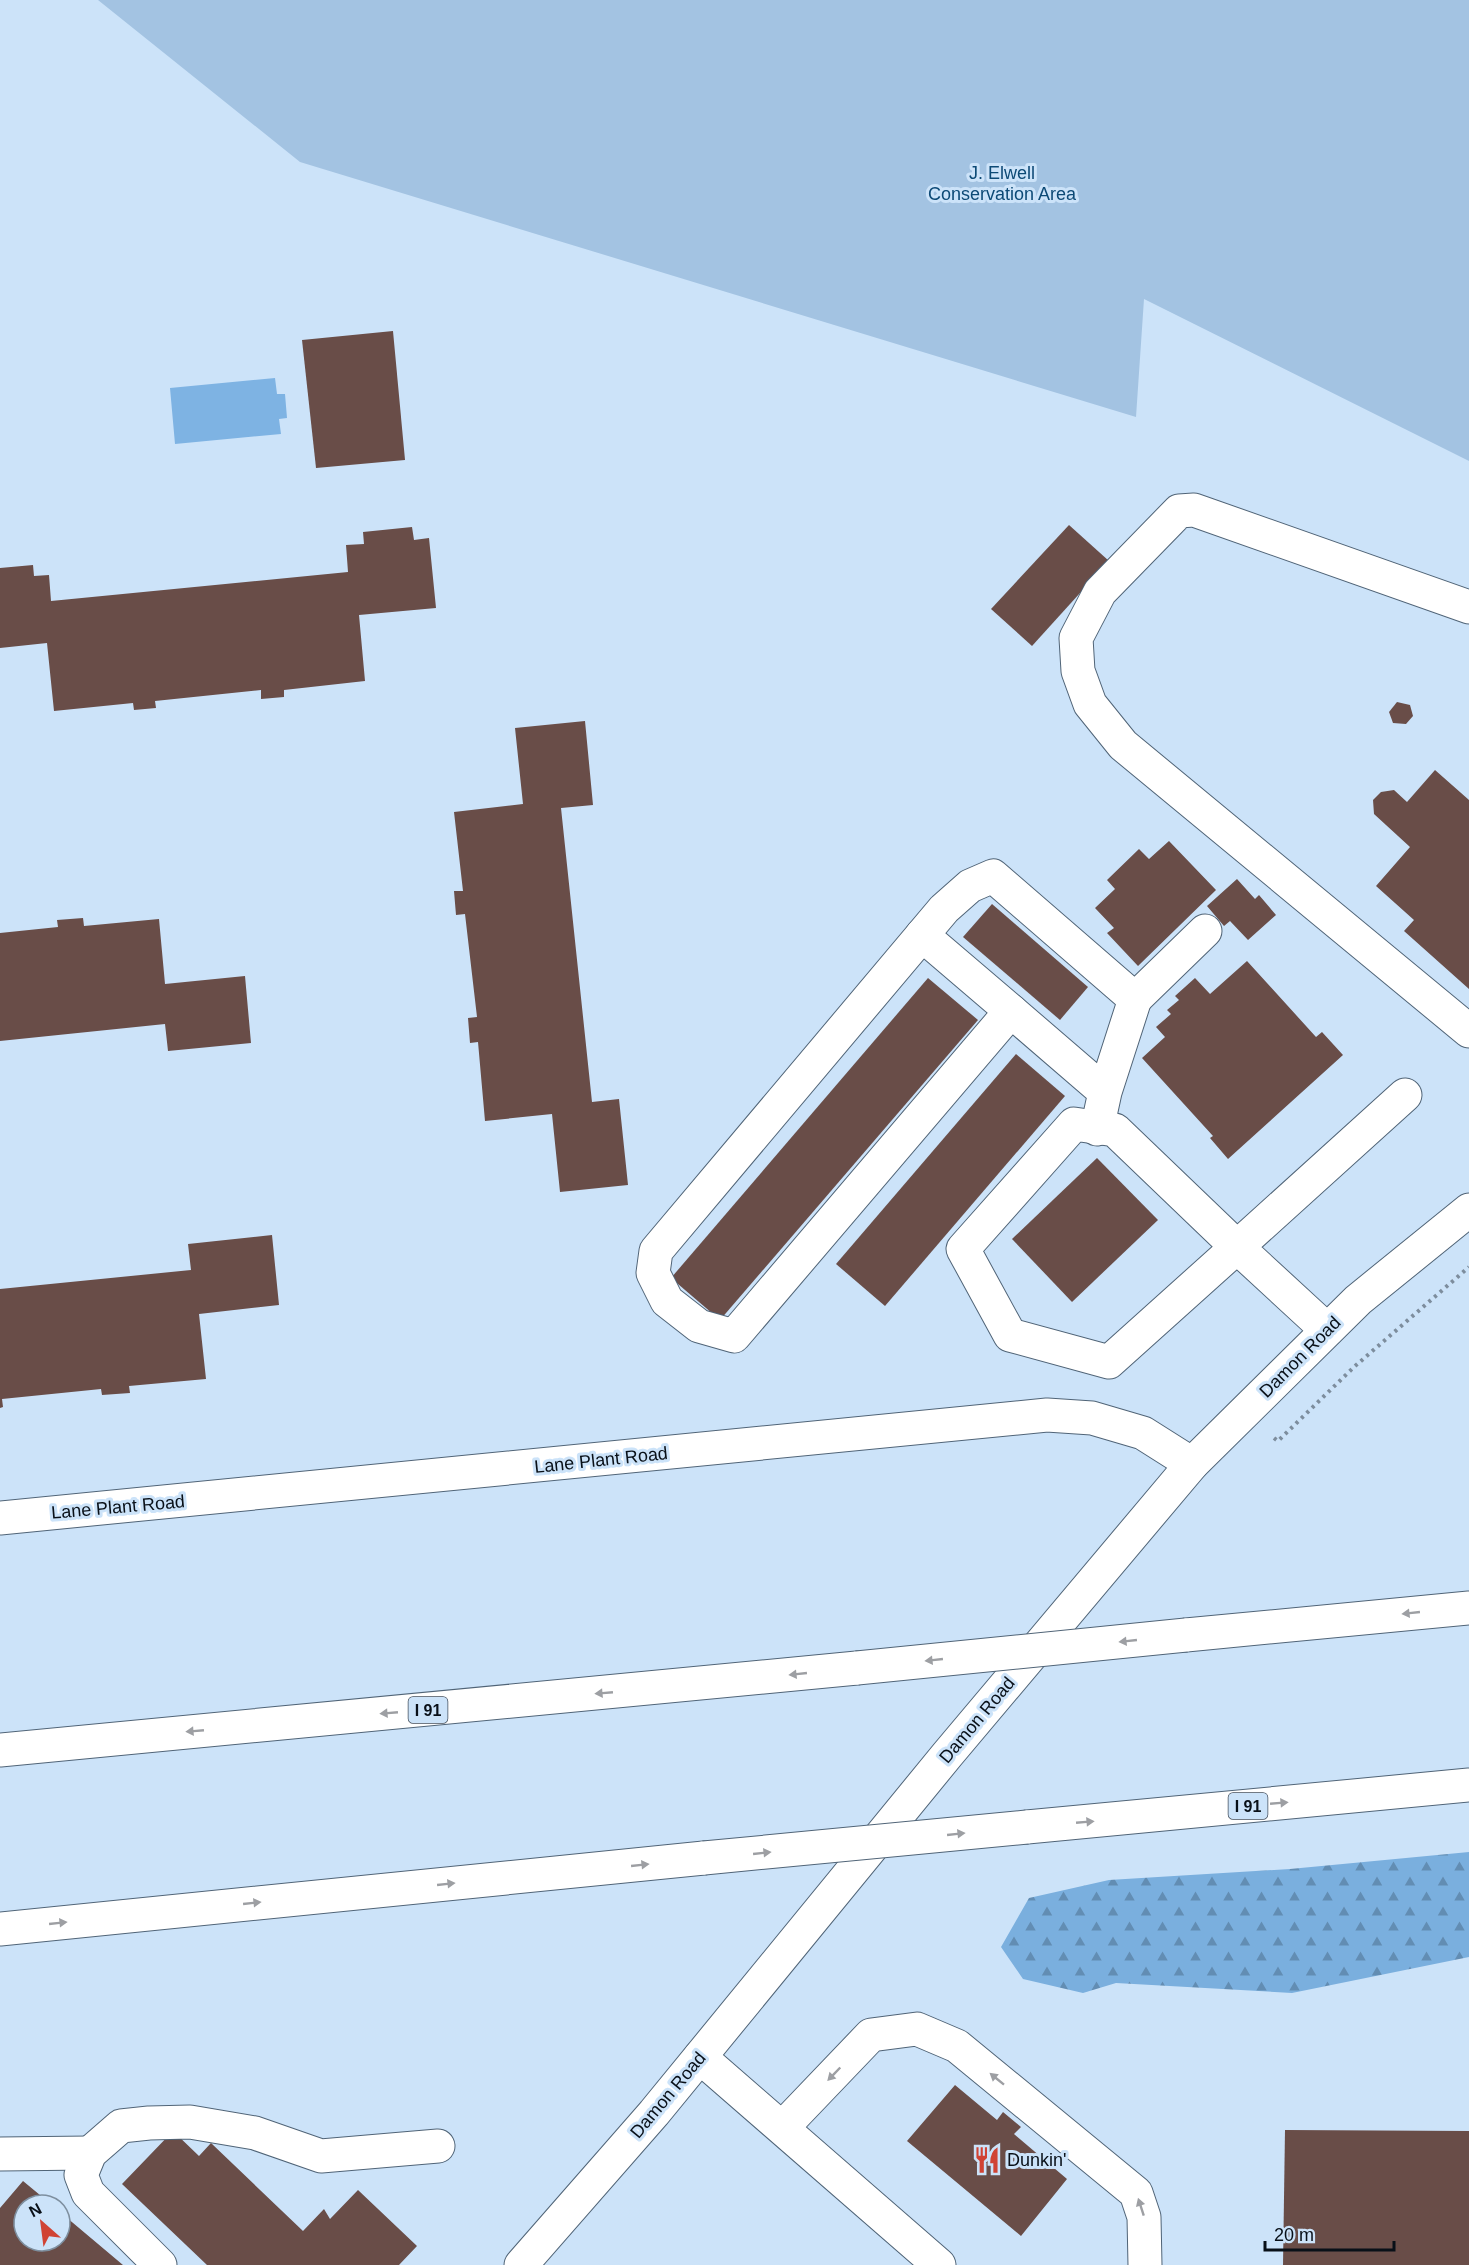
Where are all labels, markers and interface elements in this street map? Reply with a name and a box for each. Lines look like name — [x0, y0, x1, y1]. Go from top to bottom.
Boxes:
park label: J. Elwell Conservation Area — [928, 163, 1077, 204]
street label: Damon Road — [1255, 1312, 1345, 1402]
street label: Lane Plant Road — [533, 1443, 669, 1477]
street label: Lane Plant Road — [50, 1491, 186, 1523]
one-way arrow — [1401, 1608, 1420, 1618]
one-way arrow — [1118, 1636, 1137, 1646]
one-way arrow — [924, 1655, 943, 1665]
one-way arrow — [789, 1669, 808, 1679]
street label: Damon Road — [935, 1673, 1019, 1767]
one-way arrow — [595, 1688, 614, 1698]
road number: I 91 — [408, 1697, 448, 1723]
one-way arrow — [380, 1708, 399, 1718]
one-way arrow — [186, 1726, 205, 1736]
road number: I 91 — [1228, 1793, 1268, 1819]
one-way arrow — [1270, 1798, 1289, 1808]
one-way arrow — [1076, 1817, 1095, 1827]
one-way arrow — [947, 1829, 966, 1839]
one-way arrow — [752, 1848, 771, 1858]
one-way arrow — [631, 1860, 650, 1870]
one-way arrow — [437, 1879, 456, 1889]
one-way arrow — [243, 1898, 262, 1908]
one-way arrow — [49, 1918, 68, 1928]
street label: Damon Road — [626, 2048, 710, 2142]
one-way arrow — [827, 2066, 841, 2081]
one-way arrow — [989, 2072, 1005, 2085]
restaurant icon: Dunkin' — [972, 2145, 1002, 2175]
place label: Dunkin' — [1007, 2150, 1066, 2170]
north arrow — [12, 2193, 72, 2253]
one-way arrow — [1136, 2198, 1145, 2216]
text: N — [26, 2200, 44, 2220]
scale bar — [1265, 2214, 1394, 2252]
text: 20 m — [1274, 2225, 1314, 2245]

